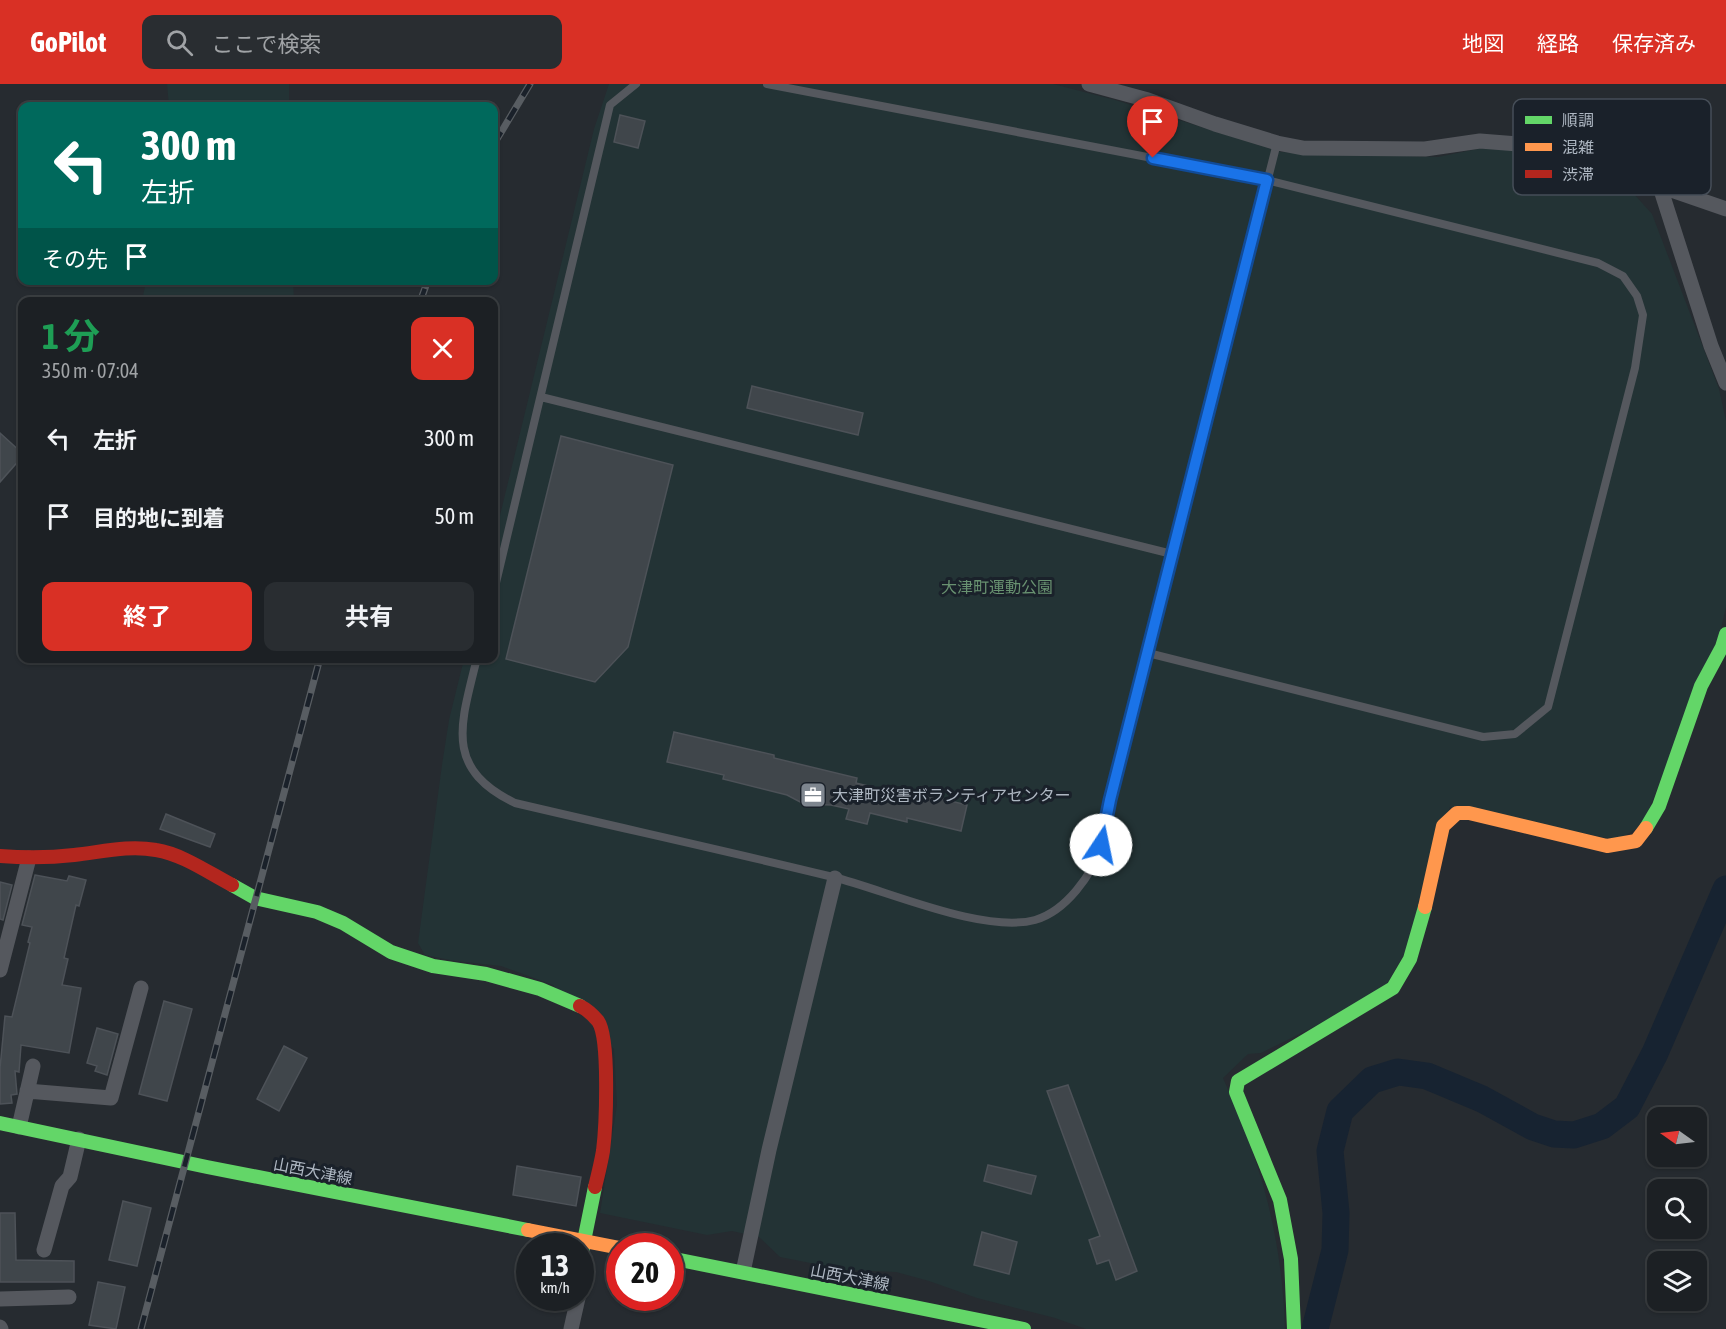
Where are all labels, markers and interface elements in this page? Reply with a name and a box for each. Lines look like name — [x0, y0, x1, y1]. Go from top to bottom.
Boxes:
search box — [142, 15, 562, 69]
text: GoPilot — [30, 26, 106, 58]
icon: search — [163, 26, 196, 59]
text: ここで検索 — [211, 31, 321, 57]
text: 地図 — [1462, 31, 1504, 55]
text: 経路 — [1537, 31, 1579, 55]
text: 保存済み — [1612, 31, 1696, 55]
pin — [1127, 96, 1178, 158]
legend — [1513, 99, 1711, 195]
icon: arrive — [1136, 105, 1169, 138]
text: 順調 — [1562, 111, 1594, 129]
text: 300 m — [141, 121, 236, 169]
icon: left — [42, 126, 120, 204]
text: 混雑 — [1562, 138, 1594, 156]
text: 渋滞 — [1562, 165, 1594, 183]
text: 左折 — [141, 177, 195, 208]
icon: arrive — [120, 240, 153, 273]
text: その先 — [42, 246, 108, 272]
text: 1 分 — [42, 315, 100, 357]
button: close — [411, 317, 474, 380]
text: 350 m · 07:04 — [42, 359, 139, 382]
icon: left — [42, 422, 75, 455]
text: 300 m — [424, 425, 474, 451]
text: 左折 — [93, 427, 137, 453]
icon: arrive — [42, 500, 75, 533]
text: 50 m — [434, 503, 474, 529]
text: 目的地に到着 — [93, 505, 225, 531]
park label: 大津町運動公園 — [941, 578, 1053, 596]
button: 終了 — [42, 582, 252, 651]
button: 共有 — [264, 582, 474, 651]
office icon: 大津町災害ボランティアセンター — [798, 780, 828, 810]
place label: 大津町災害ボランティアセンター — [832, 786, 1071, 804]
position arrow — [1069, 813, 1133, 877]
north arrow — [1647, 1107, 1707, 1167]
map controls — [1647, 1107, 1707, 1311]
street label: 山西大津線 — [272, 1155, 354, 1187]
button: search — [1647, 1179, 1707, 1239]
speed limit sign: 20 — [606, 1233, 684, 1311]
text: 13 — [541, 1248, 569, 1282]
button: layers — [1647, 1251, 1707, 1311]
street label: 山西大津線 — [809, 1261, 891, 1293]
text: km/h — [540, 1279, 570, 1296]

